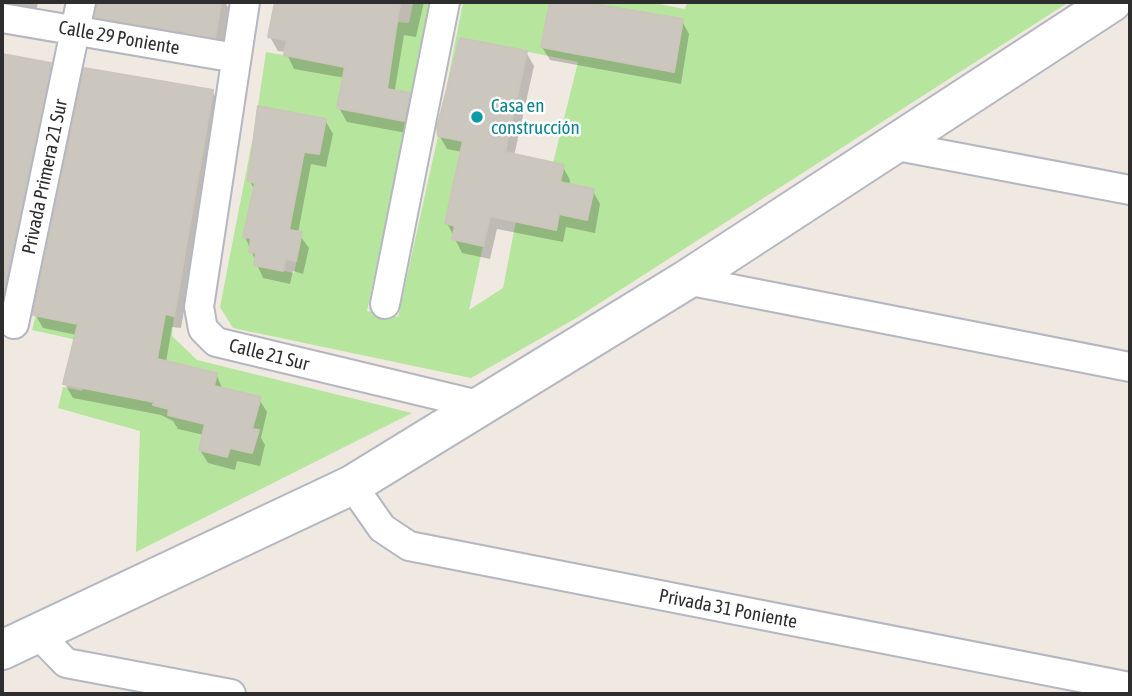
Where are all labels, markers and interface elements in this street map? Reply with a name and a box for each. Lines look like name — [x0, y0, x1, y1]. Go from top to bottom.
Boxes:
street label: Calle 29 Poniente — [57, 16, 181, 60]
place label: Casa en construcción — [491, 95, 580, 139]
street label: Privada Primera 21 Sur — [17, 98, 73, 256]
marker: Casa en construcción — [469, 109, 485, 125]
street label: Calle 21 Sur — [227, 334, 311, 376]
street label: Privada 31 Poniente — [657, 584, 799, 634]

